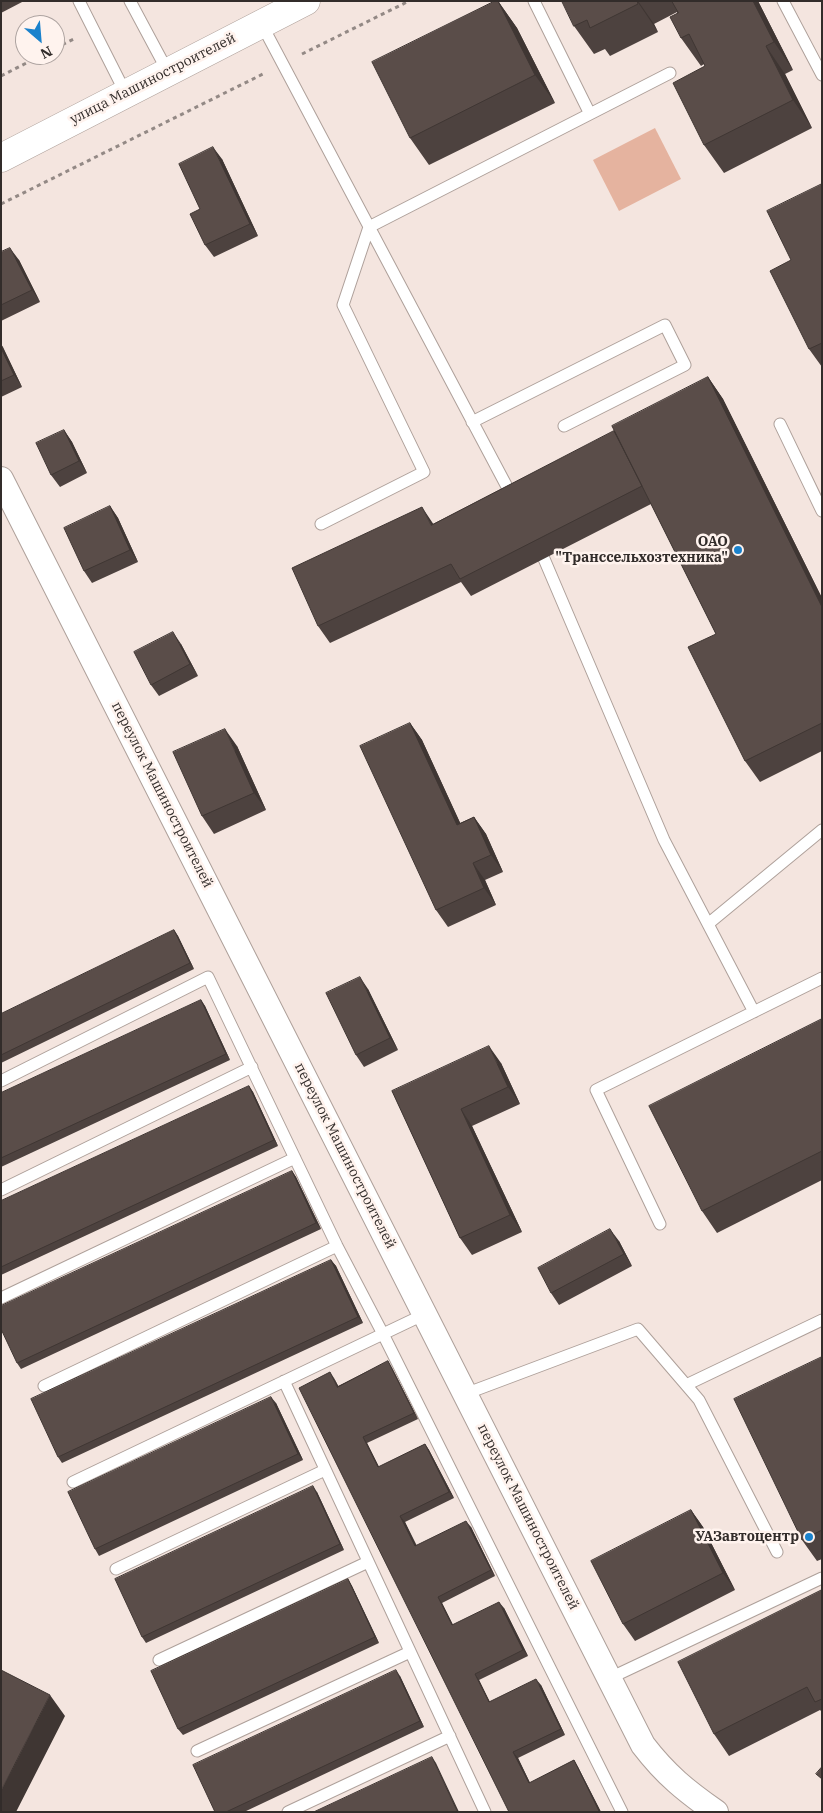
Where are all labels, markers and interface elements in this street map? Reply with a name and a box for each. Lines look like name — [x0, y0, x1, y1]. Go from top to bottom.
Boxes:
north arrow — [15, 15, 65, 65]
street label: улица Машиностроителей — [67, 30, 239, 128]
text: N — [37, 42, 55, 63]
place label: ОАО "Транссельхозтехника" — [555, 534, 728, 566]
marker: ОАО "Транссельхозтехника" — [732, 544, 744, 556]
street label: переулок Машиностроителей — [108, 699, 216, 891]
street label: переулок Машиностроителей — [291, 1060, 399, 1252]
street label: переулок Машиностроителей — [474, 1421, 582, 1613]
place label: УАЗавтоцентр — [695, 1529, 799, 1545]
marker: УАЗавтоцентр — [803, 1531, 815, 1543]

